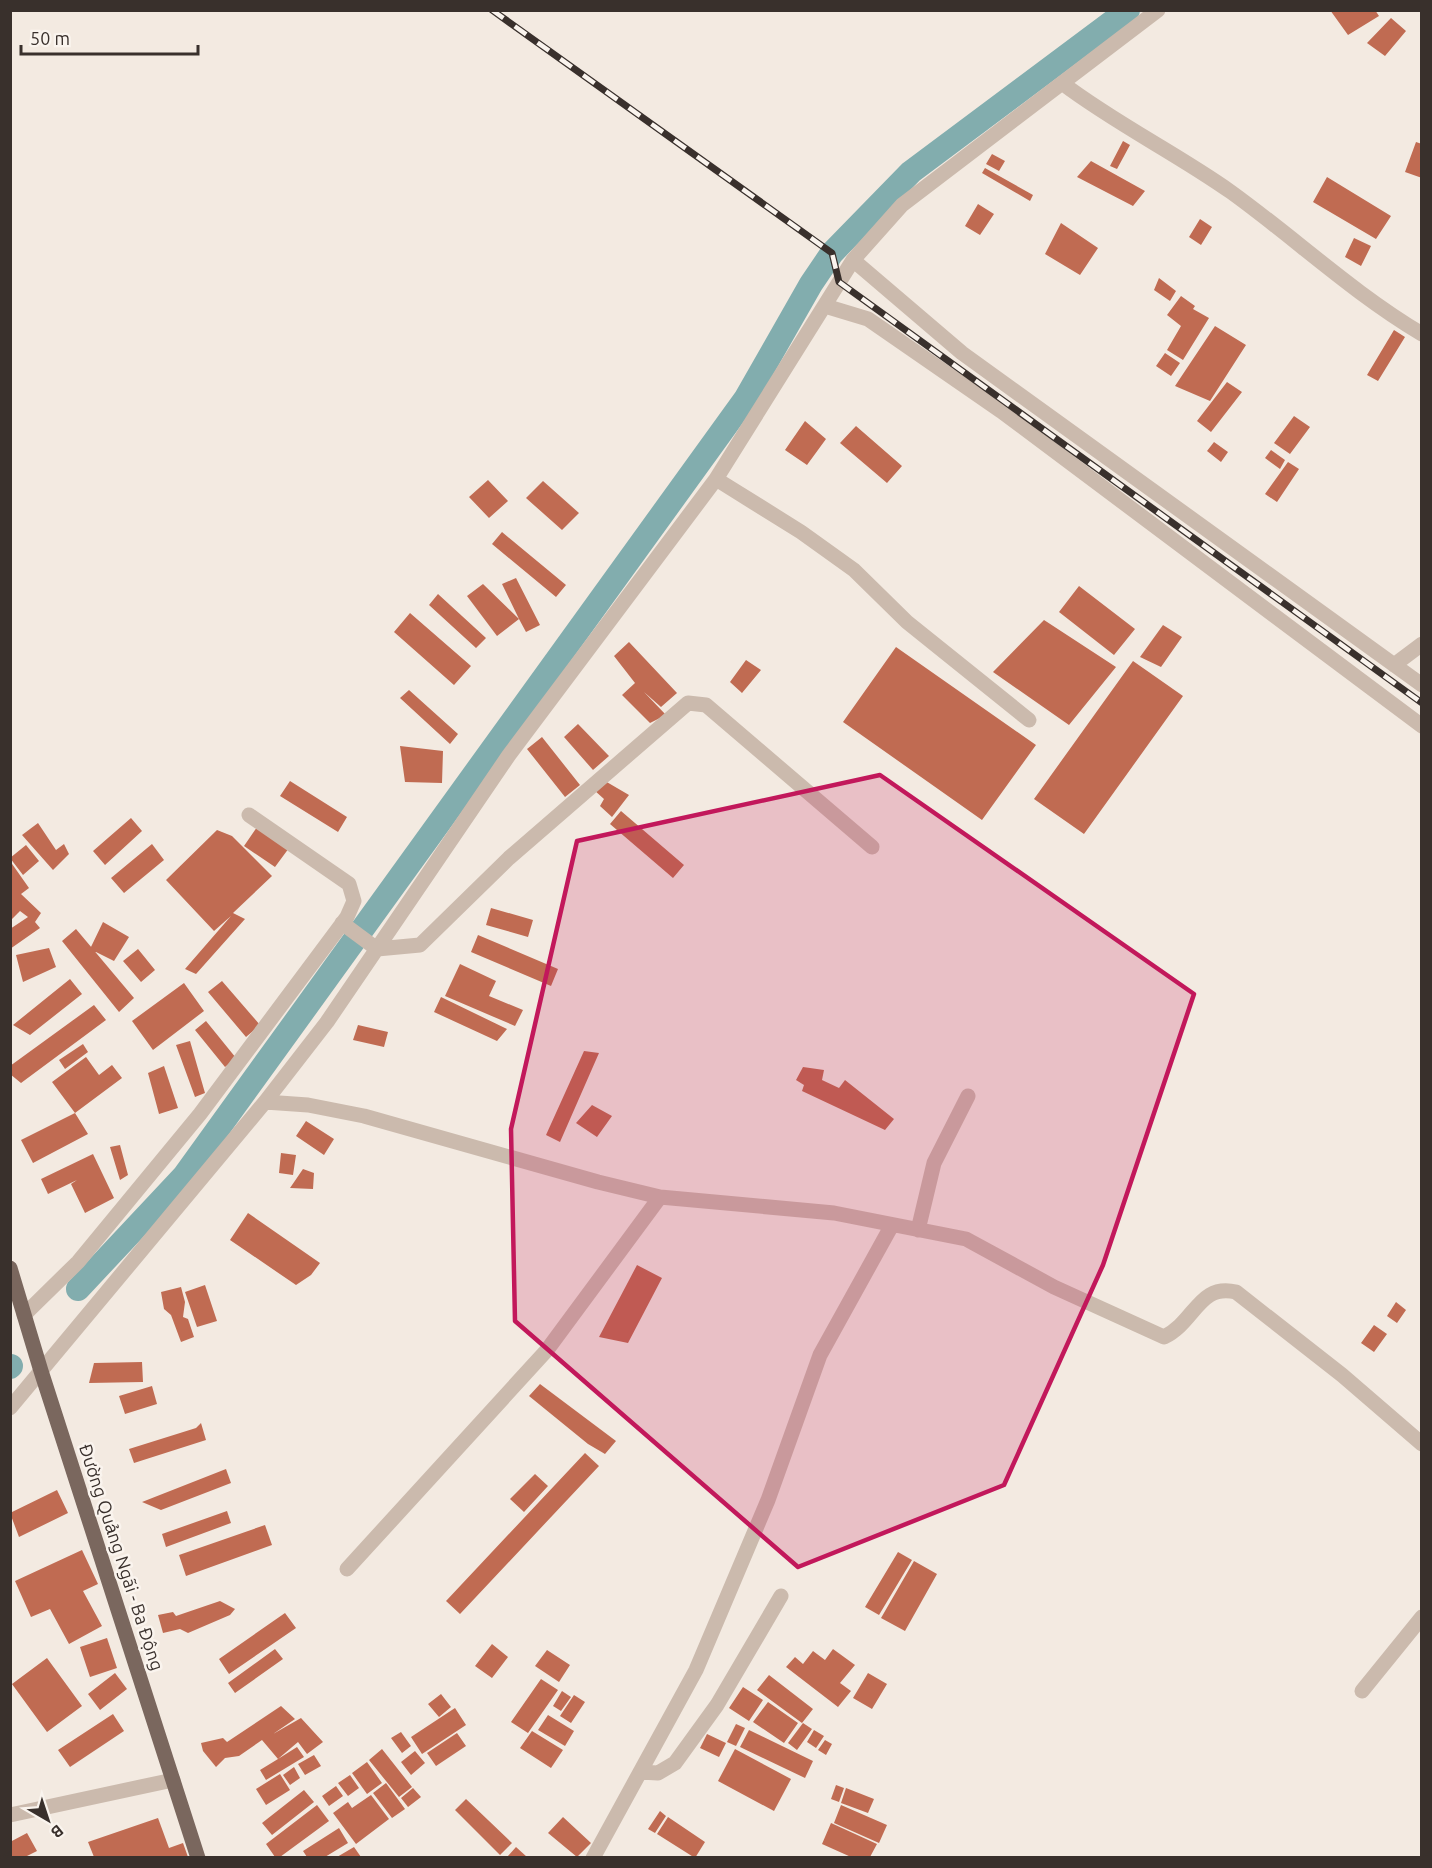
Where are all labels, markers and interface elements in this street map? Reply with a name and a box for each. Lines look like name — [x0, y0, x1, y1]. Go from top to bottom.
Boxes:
scale bar — [21, 18, 198, 56]
text: 50 m — [30, 28, 70, 48]
street label: Đường Quảng Ngãi - Ba Động — [75, 1441, 168, 1673]
north arrow — [18, 1790, 78, 1850]
text: B — [48, 1821, 67, 1842]

